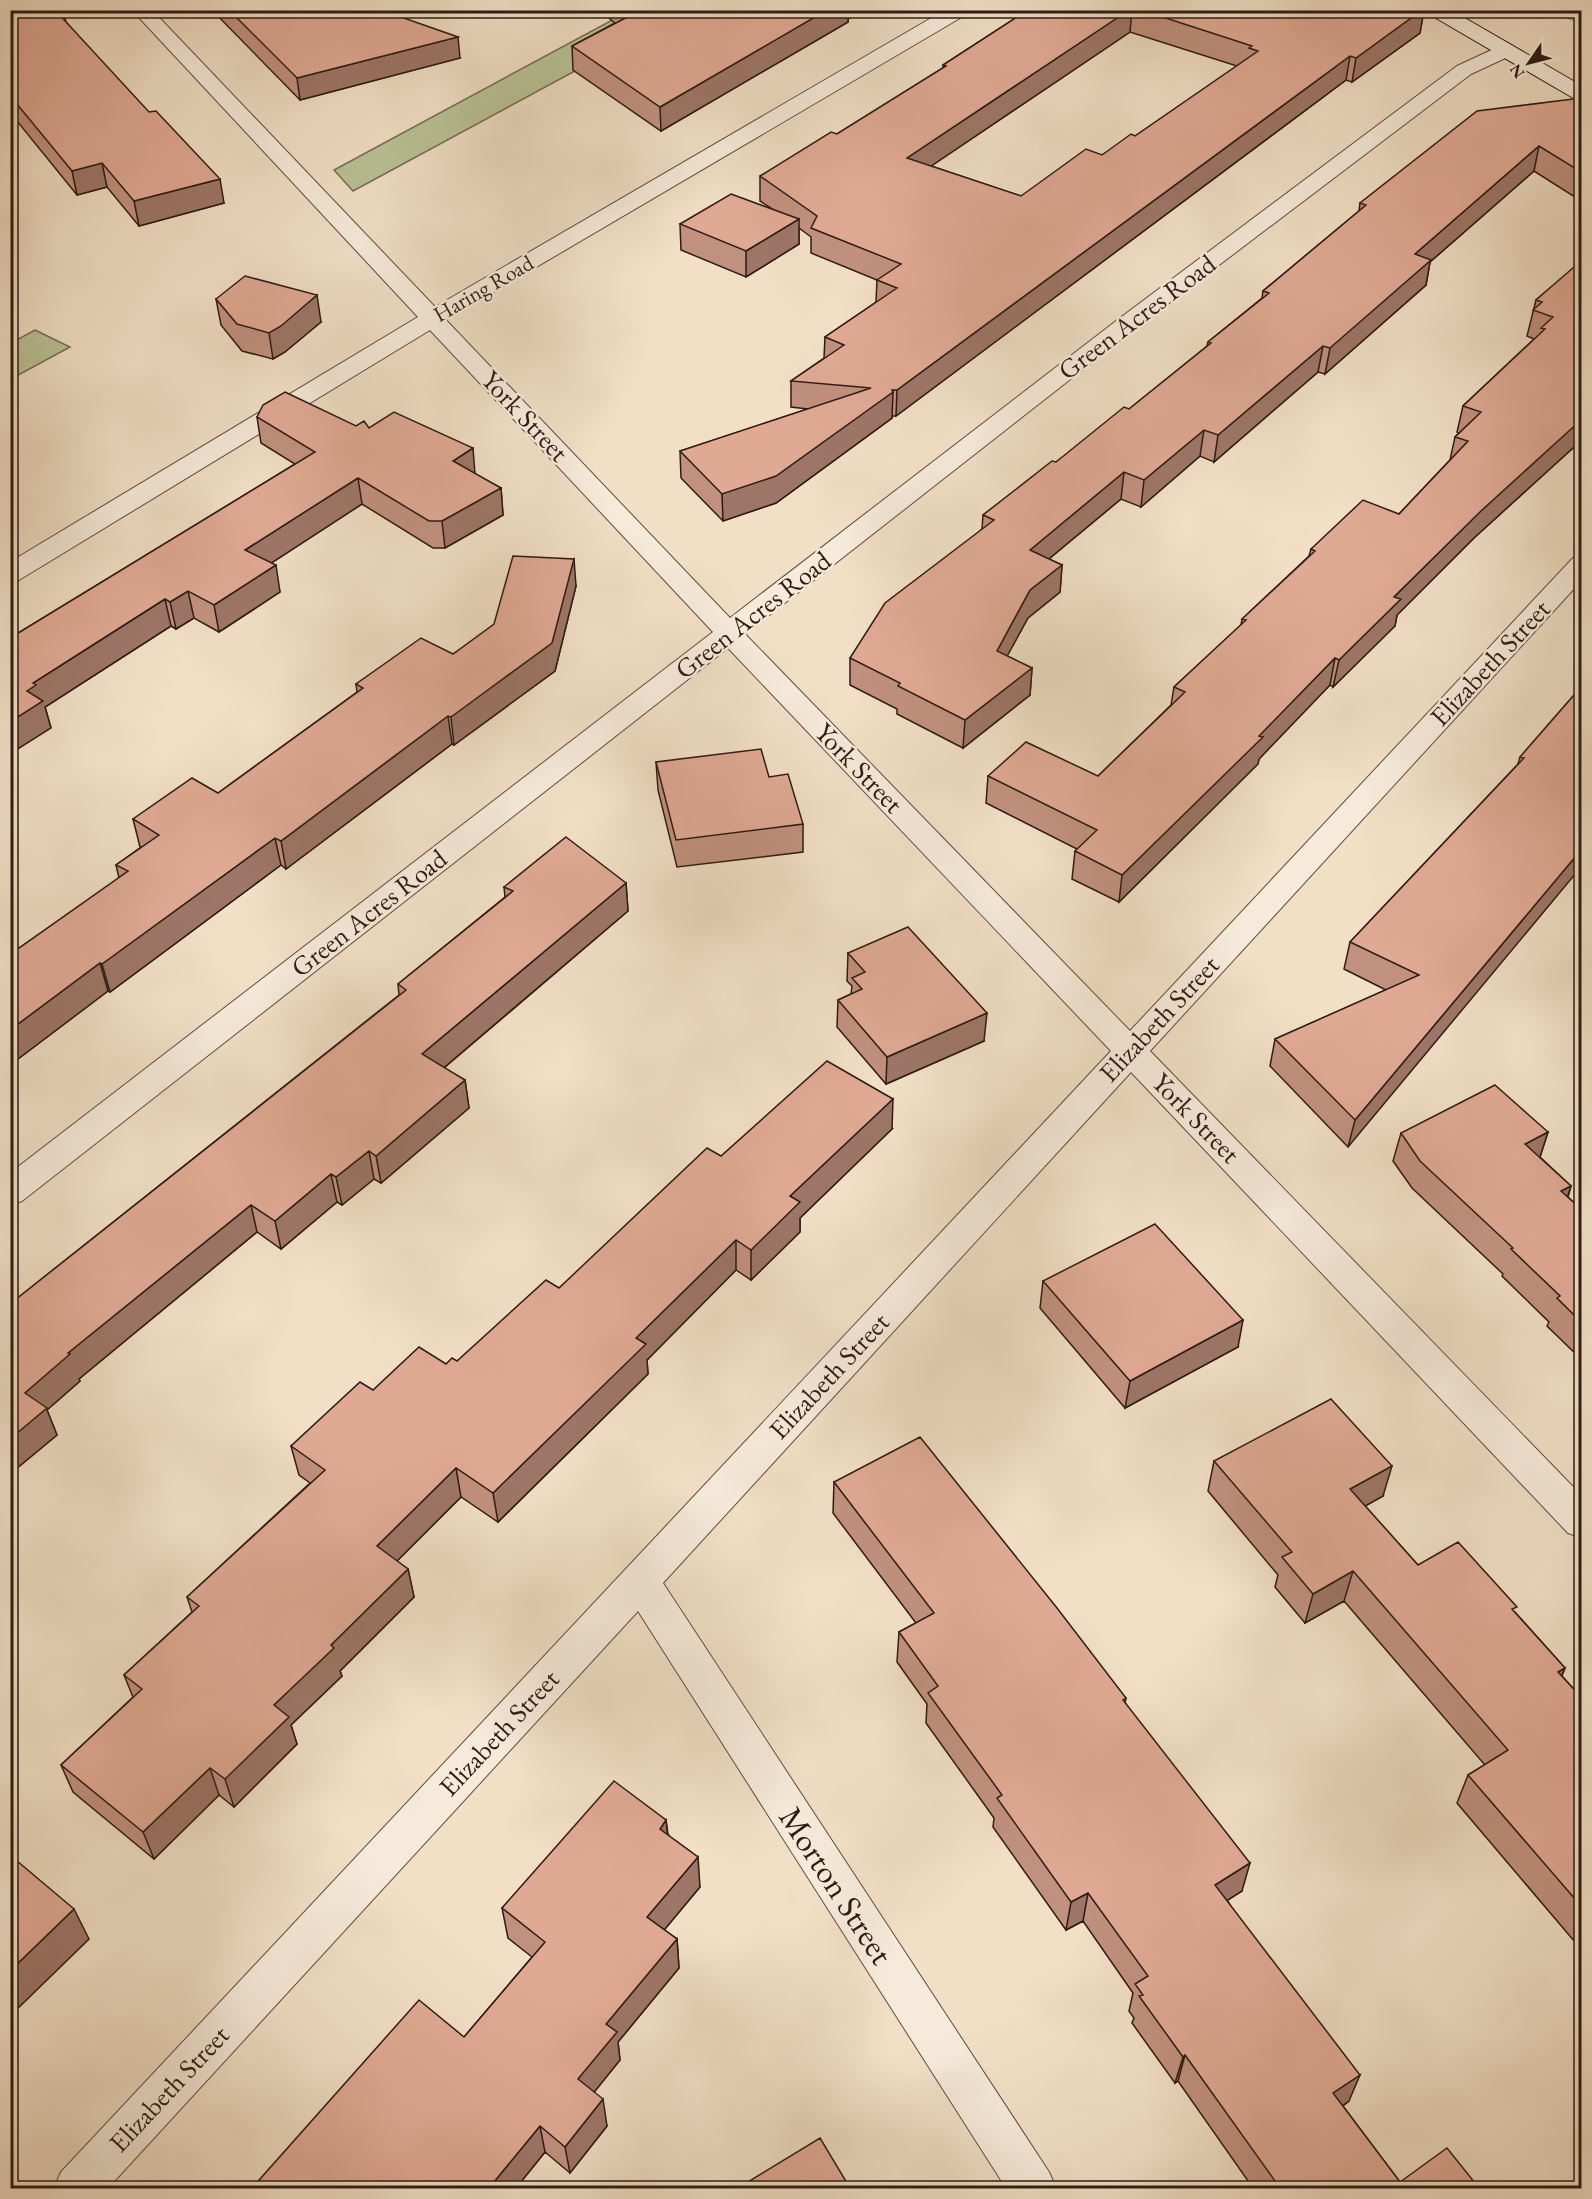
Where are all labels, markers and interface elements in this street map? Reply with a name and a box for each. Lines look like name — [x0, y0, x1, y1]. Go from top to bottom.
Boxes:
north arrow — [1499, 33, 1559, 93]
text: N — [1505, 60, 1529, 83]
street label: Green Acres Road — [1051, 246, 1223, 387]
street label: Haring Road — [428, 248, 539, 329]
street label: York Street — [474, 363, 577, 469]
street label: Green Acres Road — [668, 543, 838, 686]
street label: Elizabeth Street — [1422, 592, 1558, 733]
street label: York Street — [808, 715, 911, 821]
street label: Green Acres Road — [284, 841, 454, 984]
street label: Elizabeth Street — [1091, 948, 1227, 1089]
street label: York Street — [1145, 1065, 1248, 1171]
street label: Elizabeth Street — [761, 1305, 897, 1446]
street label: Elizabeth Street — [431, 1662, 567, 1803]
street label: Morton Street — [770, 1798, 904, 1973]
street label: Elizabeth Street — [101, 2018, 237, 2159]

